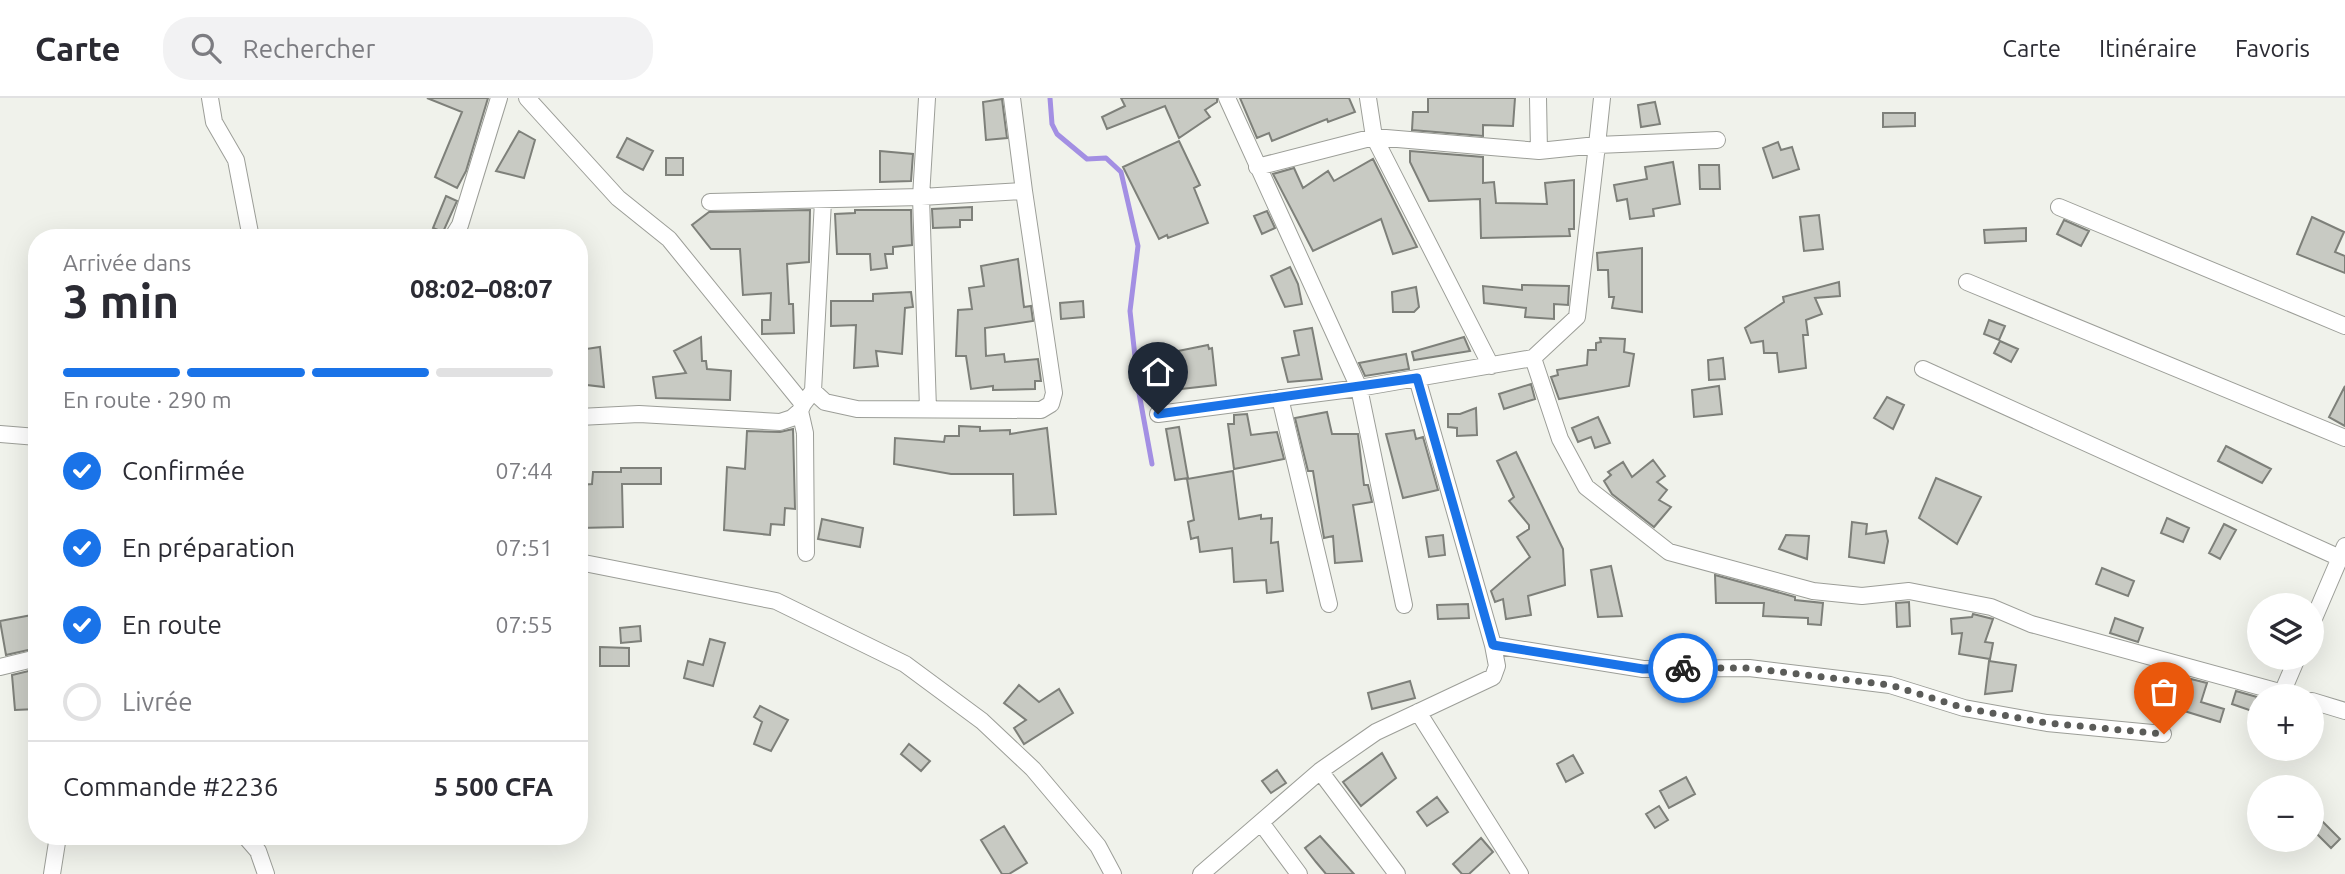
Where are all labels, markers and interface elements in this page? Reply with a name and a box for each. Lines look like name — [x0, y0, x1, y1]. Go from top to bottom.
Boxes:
search box — [163, 17, 653, 80]
icon: search — [187, 29, 225, 67]
text: Carte — [35, 30, 121, 67]
text: Rechercher — [243, 34, 375, 63]
text: Carte — [2002, 35, 2061, 62]
text: Itinéraire — [2099, 35, 2197, 62]
text: Favoris — [2235, 35, 2310, 62]
text: Arrivée dans — [63, 250, 191, 275]
text: 08:02–08:07 — [410, 274, 553, 303]
text: 3 min — [63, 275, 179, 327]
pin — [1128, 342, 1188, 414]
icon: home — [1139, 353, 1177, 391]
text: En route · 290 m — [63, 387, 232, 412]
icon: check — [63, 452, 101, 490]
text: Confirmée — [122, 456, 245, 485]
text: 07:44 — [495, 458, 553, 483]
icon: check — [63, 529, 101, 567]
text: En préparation — [122, 533, 295, 562]
text: 07:51 — [495, 535, 553, 560]
map controls — [2247, 593, 2324, 852]
button: layers — [2247, 593, 2324, 670]
icon: check — [63, 606, 101, 644]
text: En route — [122, 610, 222, 639]
text: 07:55 — [495, 612, 553, 637]
courier — [1648, 633, 1718, 703]
icon: bike — [1664, 649, 1702, 687]
pin — [2134, 662, 2194, 734]
icon: bag — [2145, 673, 2183, 711]
button: + — [2247, 684, 2324, 761]
text: Livrée — [122, 687, 193, 716]
text: Commande #2236 — [63, 772, 279, 801]
text: 5 500 CFA — [434, 772, 553, 801]
button: − — [2247, 775, 2324, 852]

